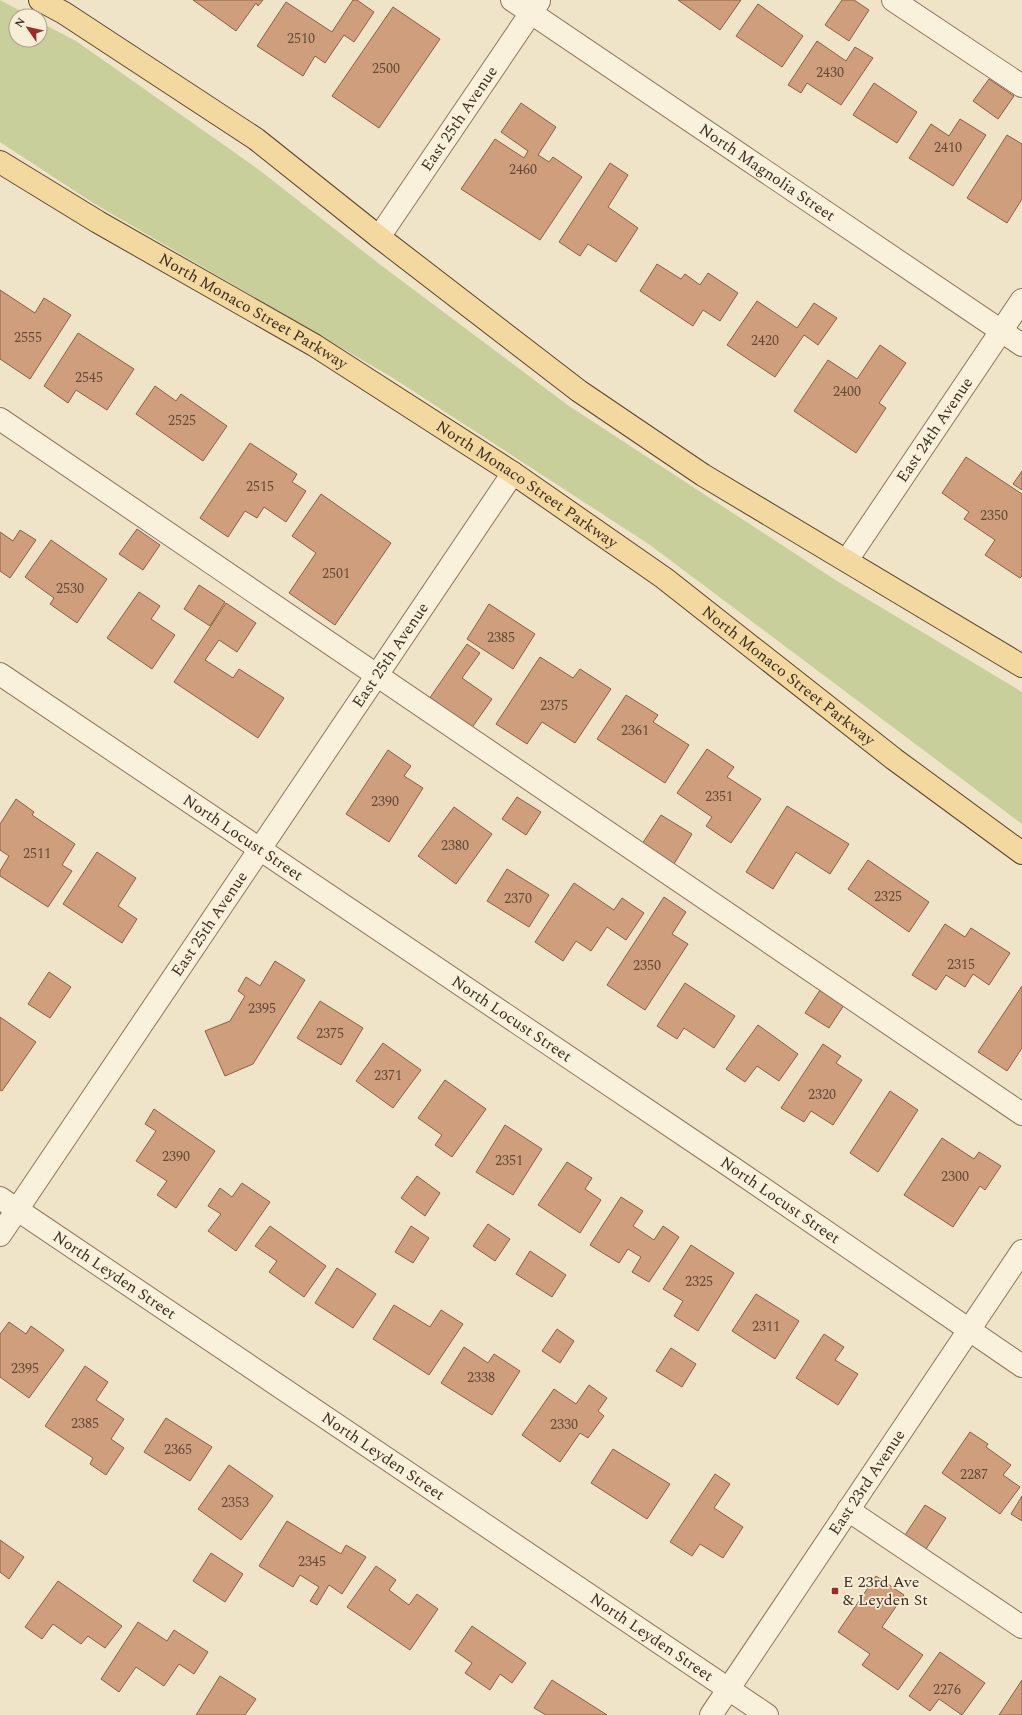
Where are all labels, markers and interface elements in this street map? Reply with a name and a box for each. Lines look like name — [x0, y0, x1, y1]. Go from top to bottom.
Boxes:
north arrow — [8, 8, 48, 48]
text: N — [11, 14, 30, 31]
house number: 2510 — [287, 28, 315, 49]
house number: 2500 — [372, 58, 400, 79]
street label: East 25th Avenue — [415, 61, 504, 176]
house number: 2430 — [816, 62, 844, 83]
street label: North Magnolia Street — [694, 118, 840, 228]
house number: 2410 — [934, 137, 962, 158]
house number: 2460 — [509, 159, 537, 180]
street label: North Monaco Street Parkway — [154, 247, 353, 376]
house number: 2555 — [14, 327, 42, 348]
house number: 2420 — [751, 330, 779, 351]
house number: 2545 — [75, 367, 103, 388]
street label: East 24th Avenue — [890, 372, 979, 487]
house number: 2400 — [833, 381, 861, 402]
house number: 2525 — [168, 410, 196, 431]
street label: North Monaco Street Parkway — [431, 415, 624, 555]
house number: 2515 — [246, 476, 274, 497]
house number: 2350 — [980, 505, 1008, 526]
house number: 2501 — [322, 563, 350, 584]
house number: 2530 — [56, 578, 84, 599]
street label: East 25th Avenue — [346, 598, 435, 713]
street label: North Monaco Street Parkway — [696, 600, 881, 752]
house number: 2385 — [487, 627, 515, 648]
house number: 2375 — [540, 695, 568, 716]
house number: 2361 — [621, 720, 649, 741]
house number: 2351 — [705, 786, 733, 807]
street label: North Locust Street — [178, 788, 308, 887]
house number: 2390 — [371, 791, 399, 812]
house number: 2380 — [441, 835, 469, 856]
house number: 2511 — [23, 843, 51, 864]
street label: East 25th Avenue — [165, 866, 254, 981]
house number: 2325 — [874, 886, 902, 907]
house number: 2370 — [504, 888, 532, 909]
house number: 2315 — [947, 954, 975, 975]
house number: 2350 — [633, 955, 661, 976]
street label: North Locust Street — [447, 970, 577, 1068]
house number: 2395 — [248, 998, 276, 1019]
house number: 2375 — [316, 1023, 344, 1044]
house number: 2371 — [374, 1065, 402, 1086]
house number: 2320 — [808, 1084, 836, 1105]
house number: 2390 — [162, 1146, 190, 1167]
house number: 2351 — [495, 1150, 523, 1171]
street label: North Locust Street — [715, 1151, 845, 1250]
house number: 2300 — [941, 1166, 969, 1187]
street label: North Leyden Street — [48, 1225, 181, 1326]
house number: 2325 — [685, 1271, 713, 1292]
house number: 2311 — [752, 1316, 780, 1337]
house number: 2395 — [11, 1358, 39, 1379]
house number: 2338 — [467, 1367, 495, 1388]
street label: North Leyden Street — [317, 1406, 450, 1507]
house number: 2385 — [71, 1413, 99, 1434]
house number: 2330 — [550, 1414, 578, 1435]
street label: East 23rd Avenue — [823, 1425, 911, 1540]
house number: 2365 — [164, 1439, 192, 1460]
house number: 2287 — [960, 1464, 988, 1485]
house number: 2353 — [221, 1492, 249, 1513]
house number: 2345 — [298, 1551, 326, 1572]
place label: E 23rd Ave & Leyden St — [843, 1570, 928, 1612]
marker: E 23rd Ave & Leyden St — [830, 1586, 840, 1596]
street label: North Leyden Street — [585, 1587, 719, 1688]
house number: 2276 — [933, 1679, 961, 1700]

